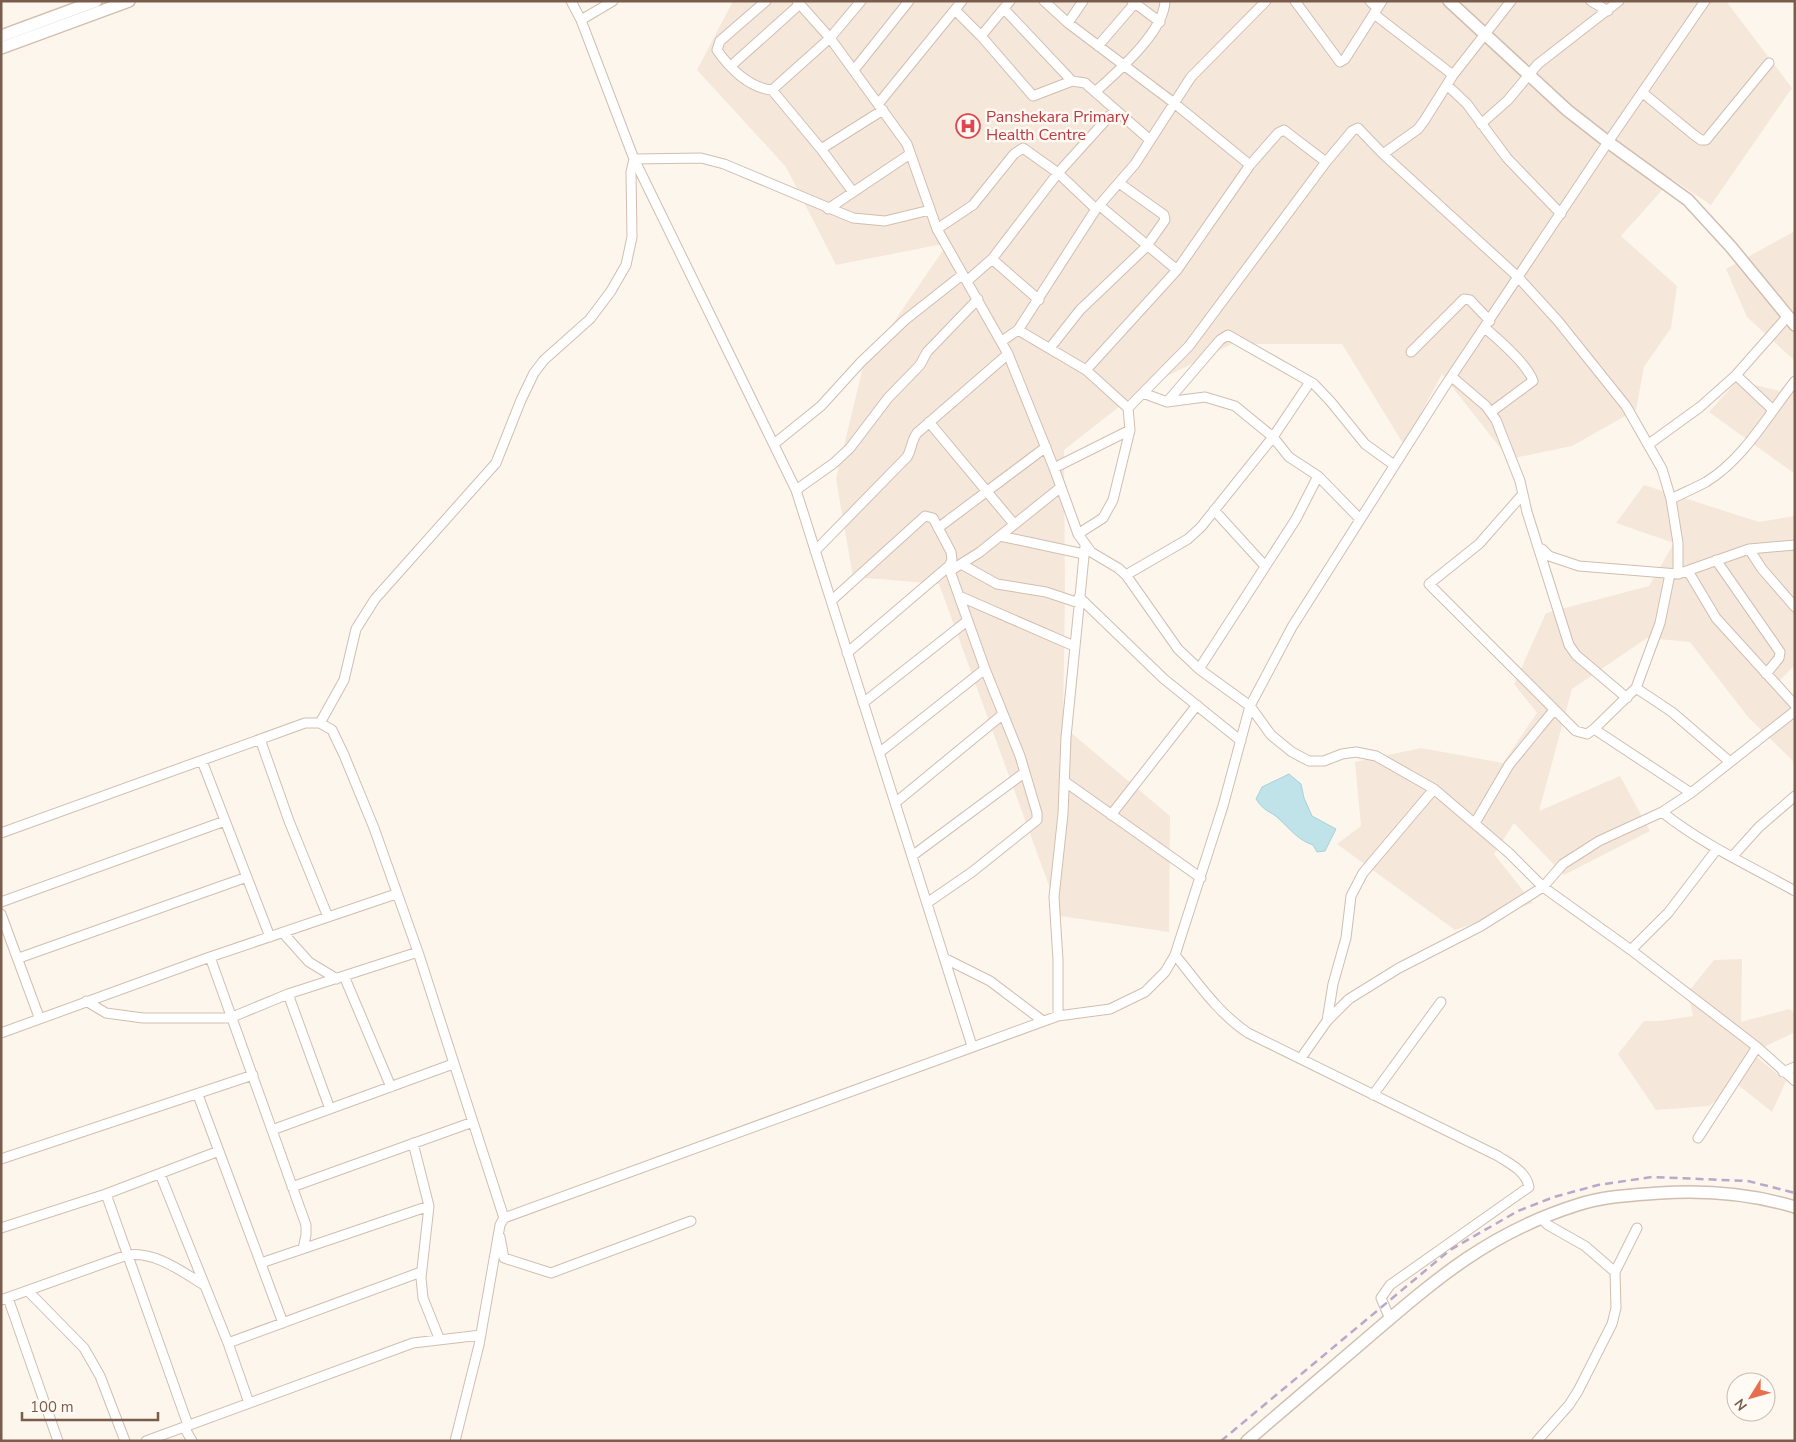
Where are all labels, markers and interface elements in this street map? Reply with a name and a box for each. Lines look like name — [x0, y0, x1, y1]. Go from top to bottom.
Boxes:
place label: Panshekara Primary Health Centre — [986, 106, 1130, 146]
hospital icon: Panshekara Primary Health Centre — [955, 113, 981, 139]
north arrow — [1726, 1372, 1776, 1422]
scale bar — [22, 1390, 159, 1422]
text: N — [1730, 1395, 1752, 1414]
text: 100 m — [30, 1397, 74, 1417]

